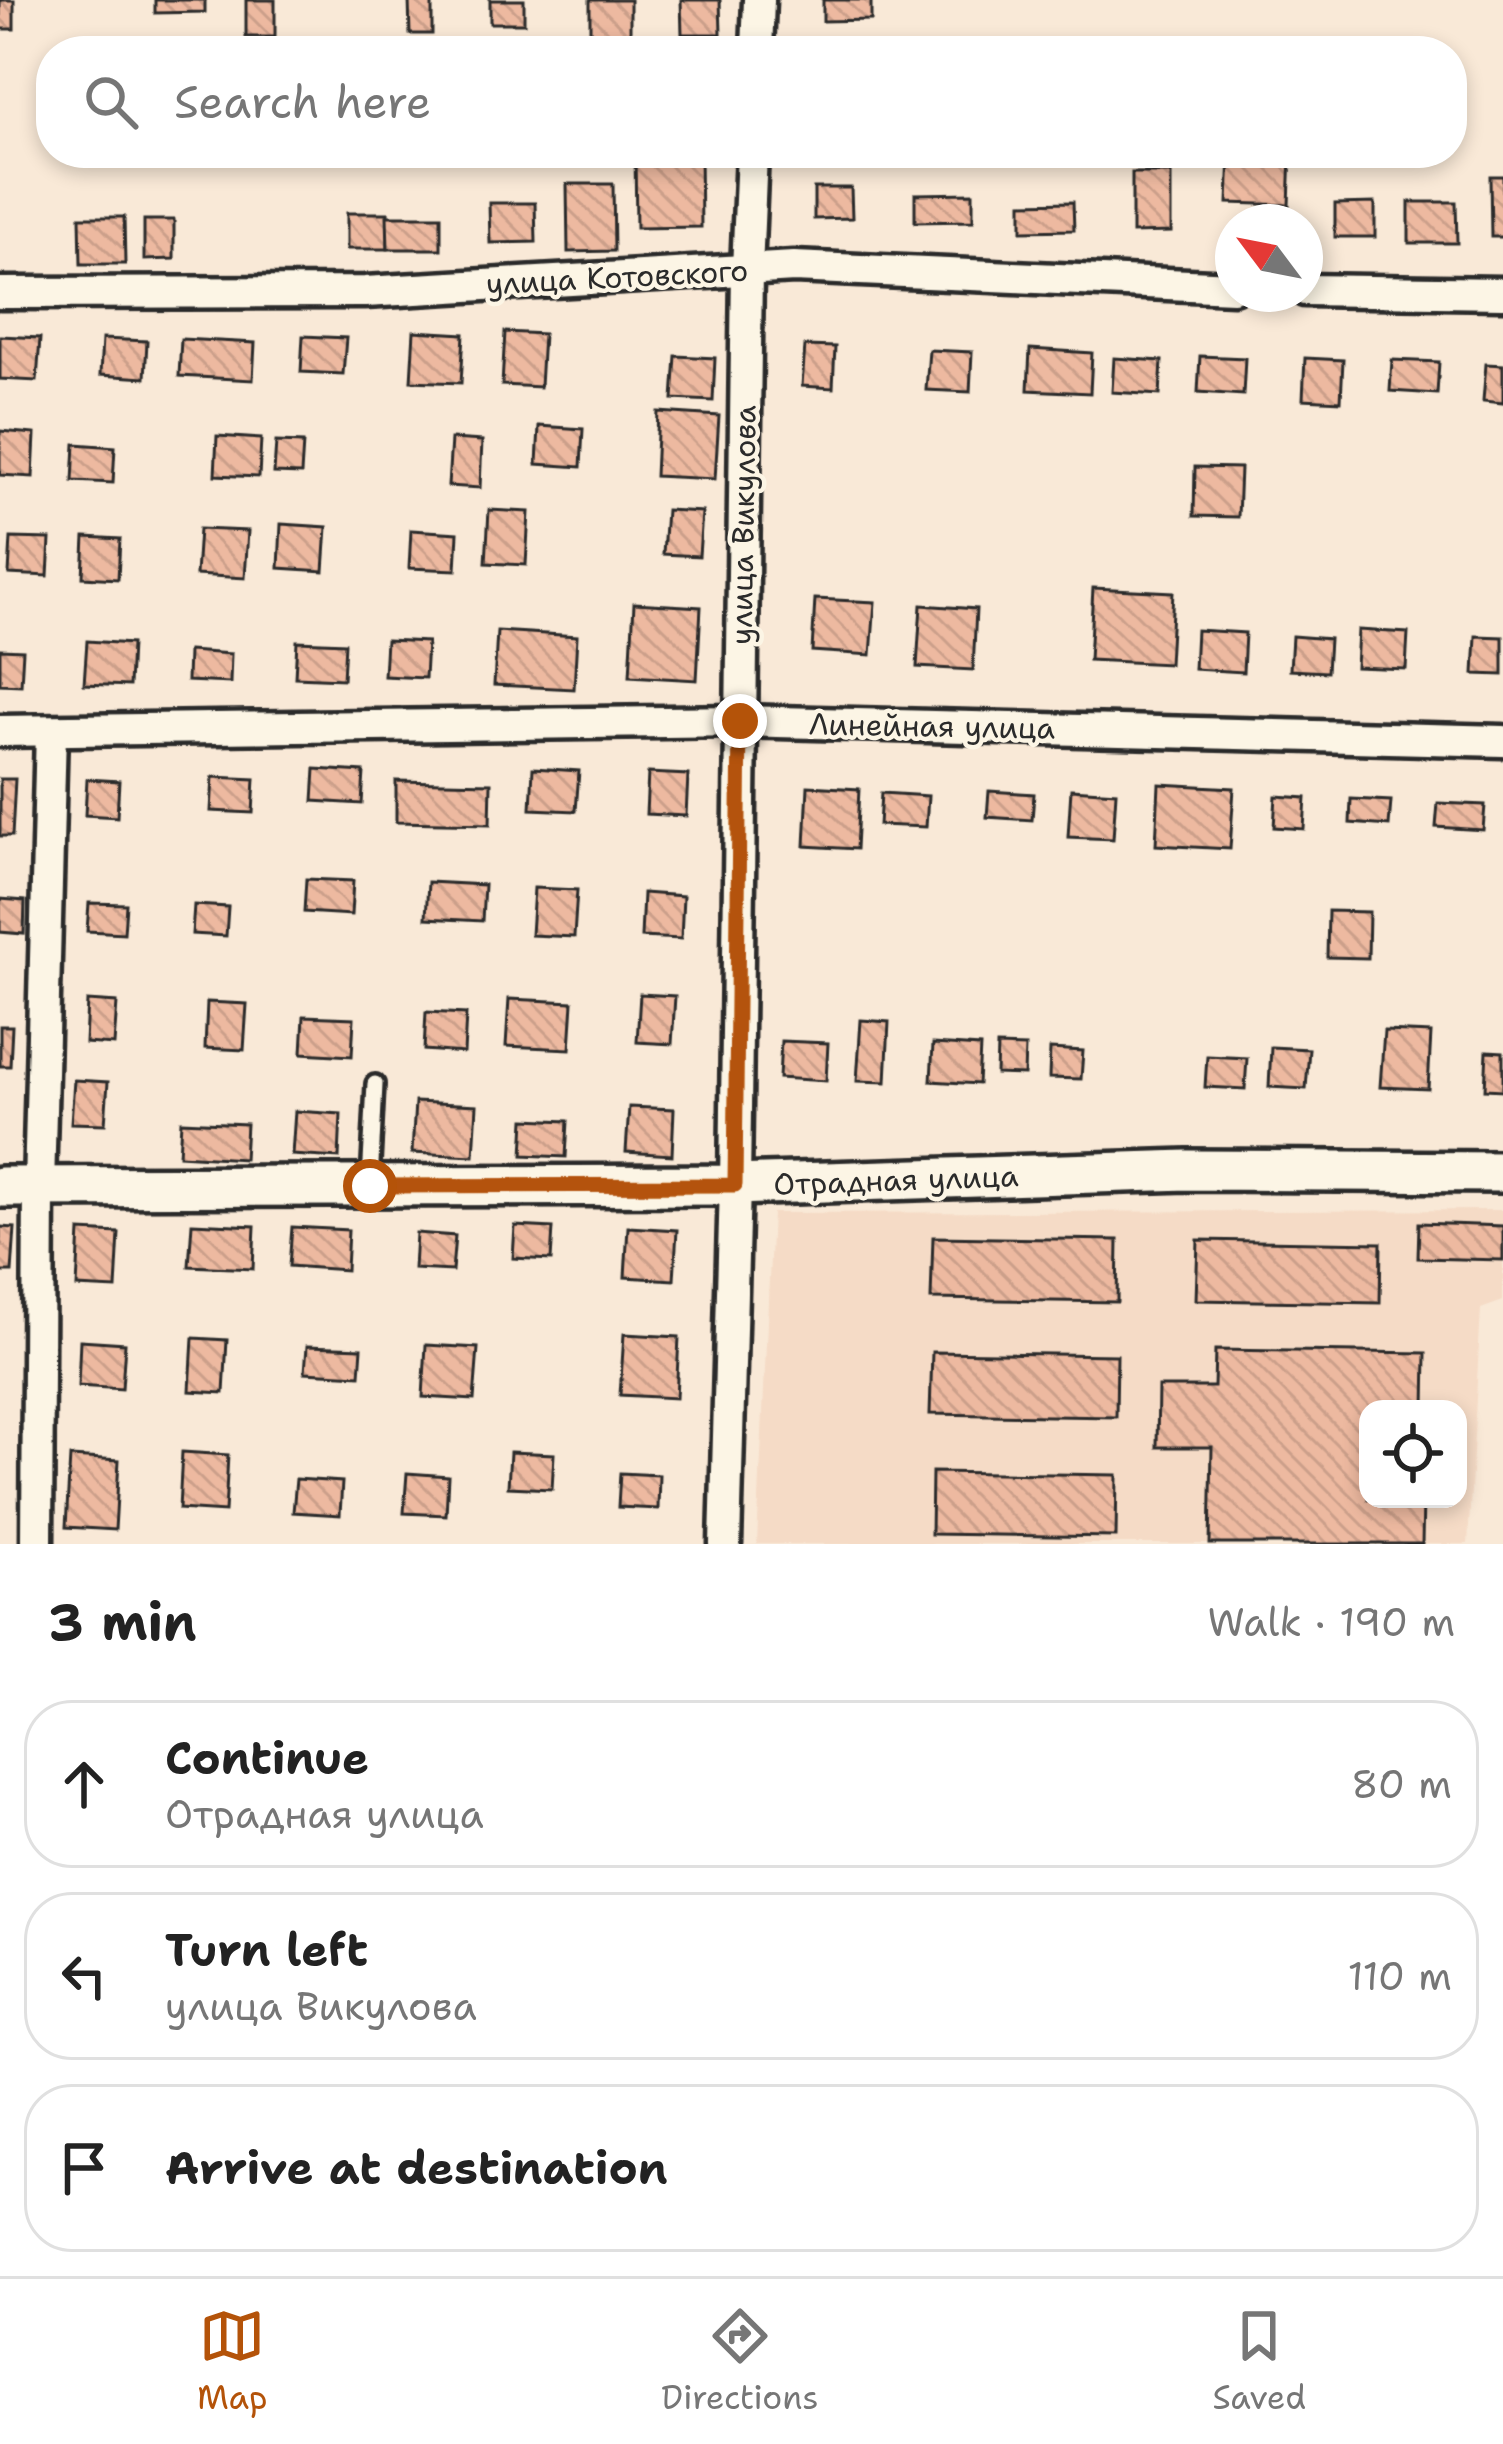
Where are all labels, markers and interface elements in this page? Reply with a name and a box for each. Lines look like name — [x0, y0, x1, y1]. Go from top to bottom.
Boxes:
search box — [36, 36, 1467, 168]
icon: search — [78, 69, 144, 135]
text: Search here — [174, 72, 431, 132]
north arrow — [1215, 204, 1323, 312]
street label: улица Котовского — [485, 250, 749, 304]
street label: улица Викулова — [720, 404, 766, 645]
route end — [713, 694, 767, 748]
street label: Линейная улица — [808, 703, 1056, 749]
street label: Отрадная улица — [773, 1155, 1020, 1205]
route start — [343, 1159, 397, 1213]
map controls — [1359, 1400, 1467, 1508]
button: locate — [1359, 1400, 1467, 1508]
text: 3 min — [48, 1588, 197, 1656]
text: Walk · 190 m — [1208, 1596, 1455, 1648]
text: Continue — [165, 1728, 369, 1788]
icon: ahead — [51, 1751, 117, 1817]
text: 80 m — [1351, 1758, 1452, 1810]
text: Отрадная улица — [165, 1788, 484, 1840]
text: Turn left — [165, 1920, 368, 1980]
icon: left — [51, 1943, 117, 2009]
text: 110 m — [1348, 1950, 1452, 2002]
text: улица Викулова — [165, 1980, 477, 2032]
icon: arrive — [51, 2135, 117, 2201]
text: Arrive at destination — [165, 2138, 668, 2198]
tab: Map — [197, 2303, 268, 2420]
tab: Directions — [661, 2303, 819, 2420]
tab: Saved — [1212, 2303, 1306, 2420]

